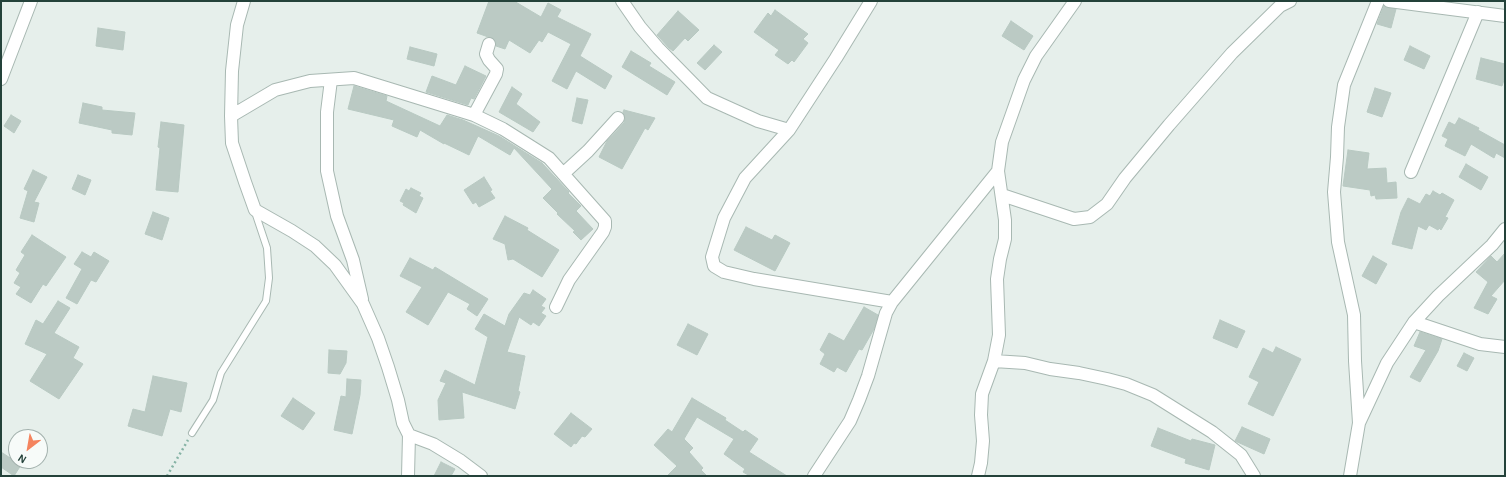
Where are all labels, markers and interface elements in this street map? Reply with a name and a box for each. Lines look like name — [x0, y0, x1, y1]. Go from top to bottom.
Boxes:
north arrow — [8, 429, 48, 469]
text: N — [16, 452, 28, 466]

